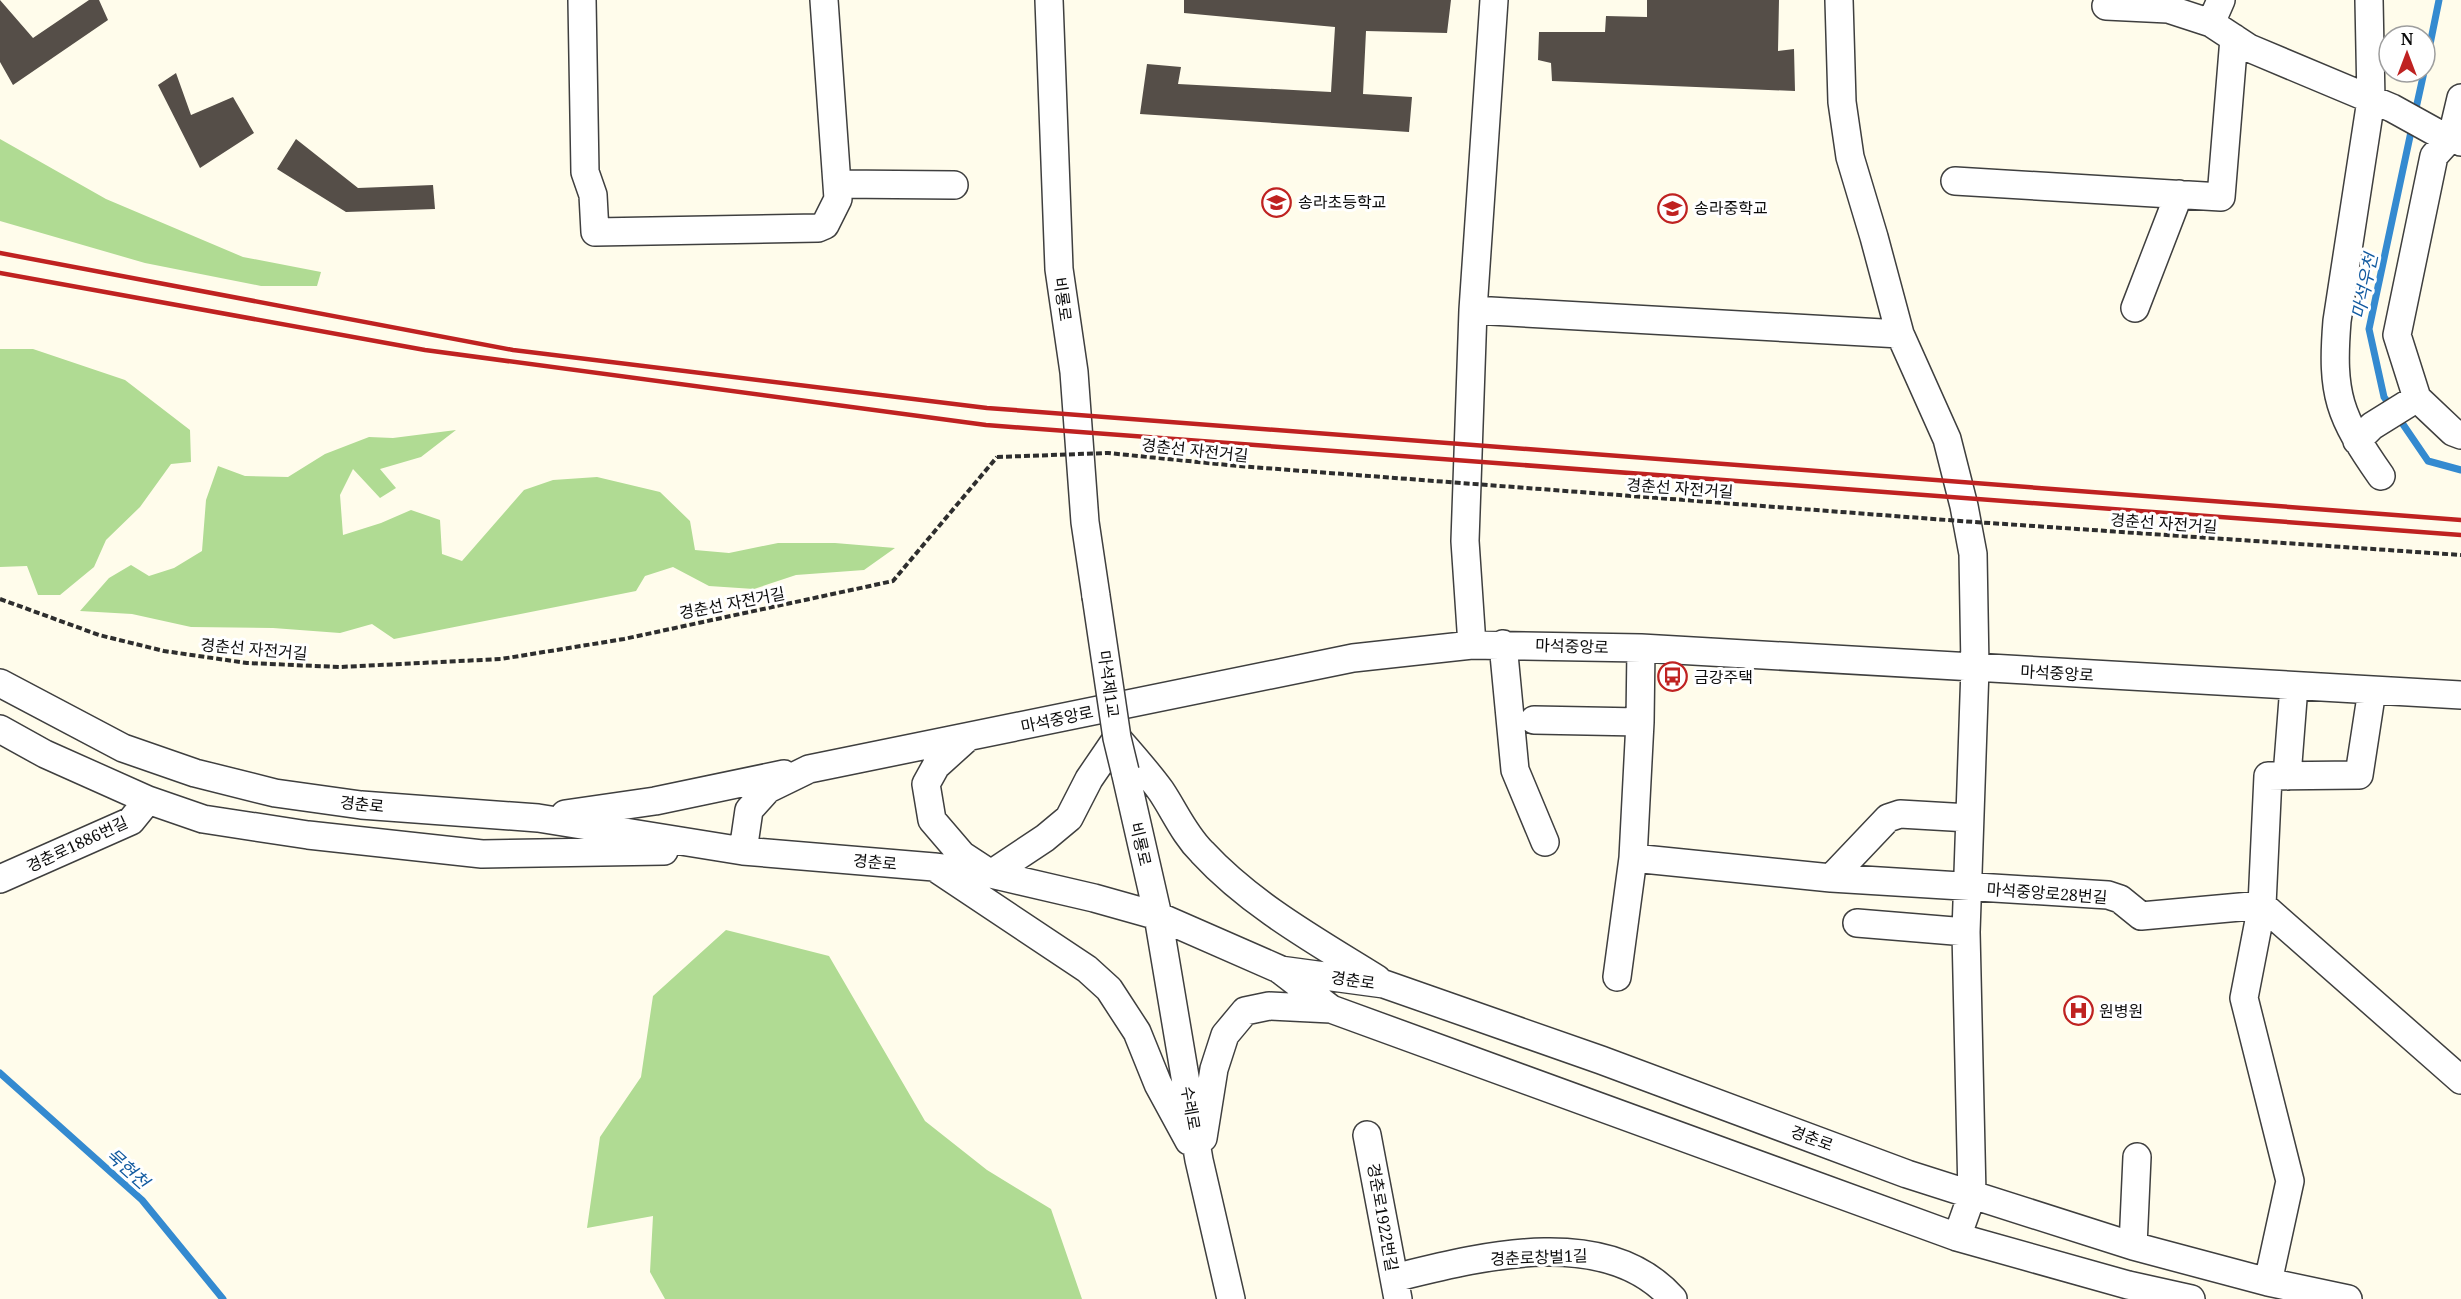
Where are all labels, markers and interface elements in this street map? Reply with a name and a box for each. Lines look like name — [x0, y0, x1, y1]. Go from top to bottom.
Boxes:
north arrow — [2377, 24, 2437, 84]
text: N — [2401, 28, 2414, 50]
school or university icon: 송라초등학교 — [1261, 186, 1293, 218]
place label: 송라초등학교 — [1298, 191, 1386, 213]
school or university icon: 송라중학교 — [1657, 192, 1689, 224]
place label: 송라중학교 — [1694, 197, 1768, 219]
water label: 마석우천 — [2345, 249, 2383, 321]
street label: 비룡로 — [1049, 276, 1077, 323]
street label: 경춘선 자전거길 — [1141, 433, 1249, 467]
street label: 경춘선 자전거길 — [1626, 473, 1734, 503]
street label: 경춘선 자전거길 — [2110, 508, 2218, 538]
street label: 경춘선 자전거길 — [677, 582, 787, 624]
street label: 경춘선 자전거길 — [200, 633, 308, 665]
street label: 마석중앙로 — [1535, 634, 1609, 658]
street label: 마석제1교 — [1093, 649, 1125, 719]
street label: 마석중앙로 — [2020, 660, 2095, 686]
bus stop icon: 금강주택 — [1657, 661, 1689, 693]
place label: 금강주택 — [1694, 666, 1753, 688]
street label: 마석중앙로 — [1019, 701, 1096, 737]
street label: 경춘로 — [339, 791, 385, 817]
street label: 경춘로1886번길 — [23, 811, 131, 877]
street label: 비룡로 — [1125, 820, 1157, 868]
street label: 경춘로 — [852, 849, 898, 875]
street label: 마석중앙로28번길 — [1986, 878, 2108, 908]
street label: 경춘로 — [1330, 966, 1377, 994]
hospital icon: 원병원 — [2062, 995, 2094, 1027]
place label: 원병원 — [2099, 1000, 2143, 1022]
street label: 수레로 — [1176, 1084, 1206, 1132]
street label: 경춘로 — [1787, 1120, 1837, 1156]
water label: 묵현천 — [102, 1142, 156, 1195]
street label: 경춘로1922번길 — [1363, 1161, 1403, 1273]
street label: 경춘로창벌1길 — [1490, 1244, 1588, 1270]

